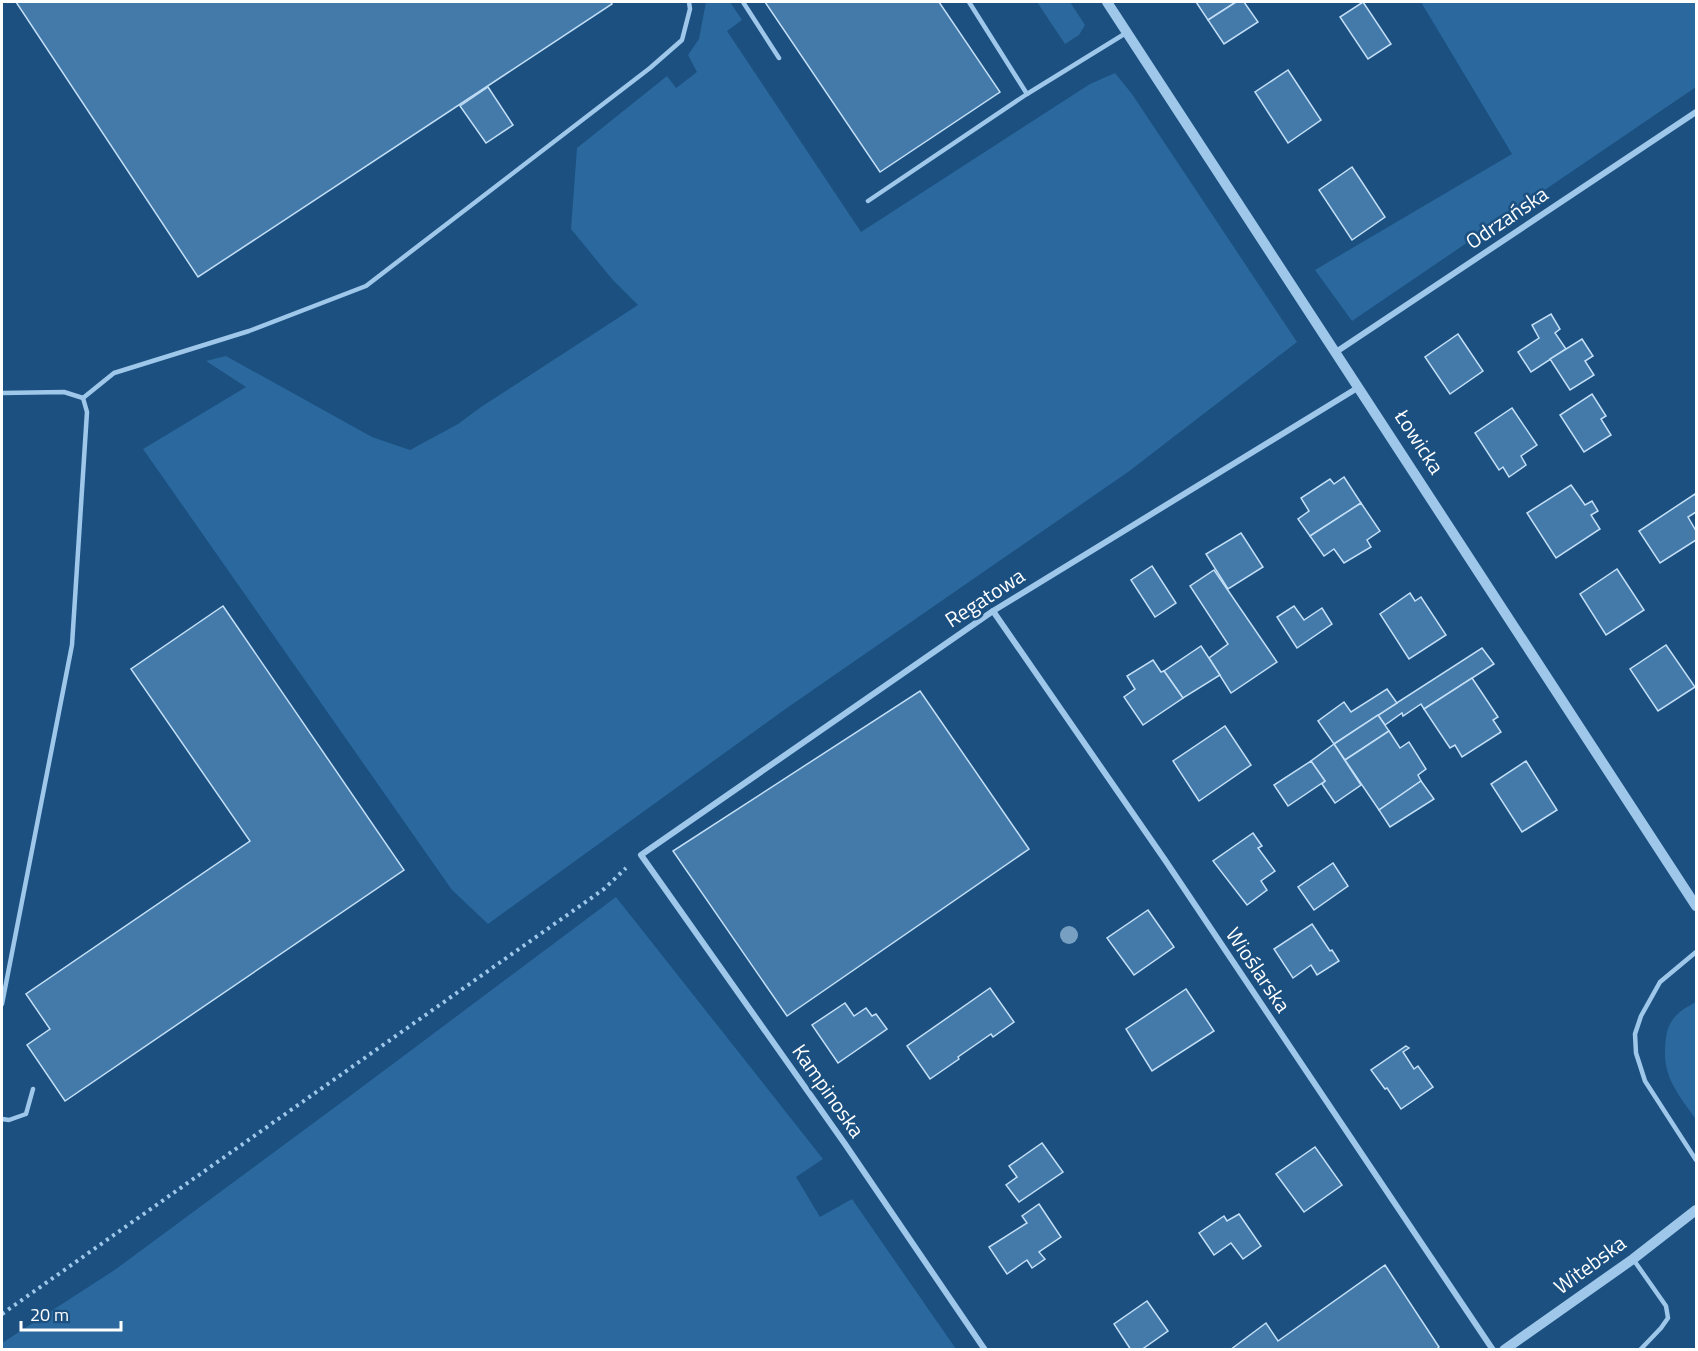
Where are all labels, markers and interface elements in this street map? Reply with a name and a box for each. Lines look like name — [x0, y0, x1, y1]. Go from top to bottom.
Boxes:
street label: Odrzańska — [1459, 177, 1555, 257]
street label: Łowicka — [1386, 402, 1453, 480]
street label: Regatowa — [938, 559, 1031, 635]
street label: Wioślarska — [1218, 920, 1299, 1019]
street label: Kampinoska — [785, 1037, 873, 1144]
street label: Witebska — [1547, 1227, 1633, 1301]
scale bar — [21, 1294, 122, 1332]
text: 20 m — [30, 1301, 69, 1328]

